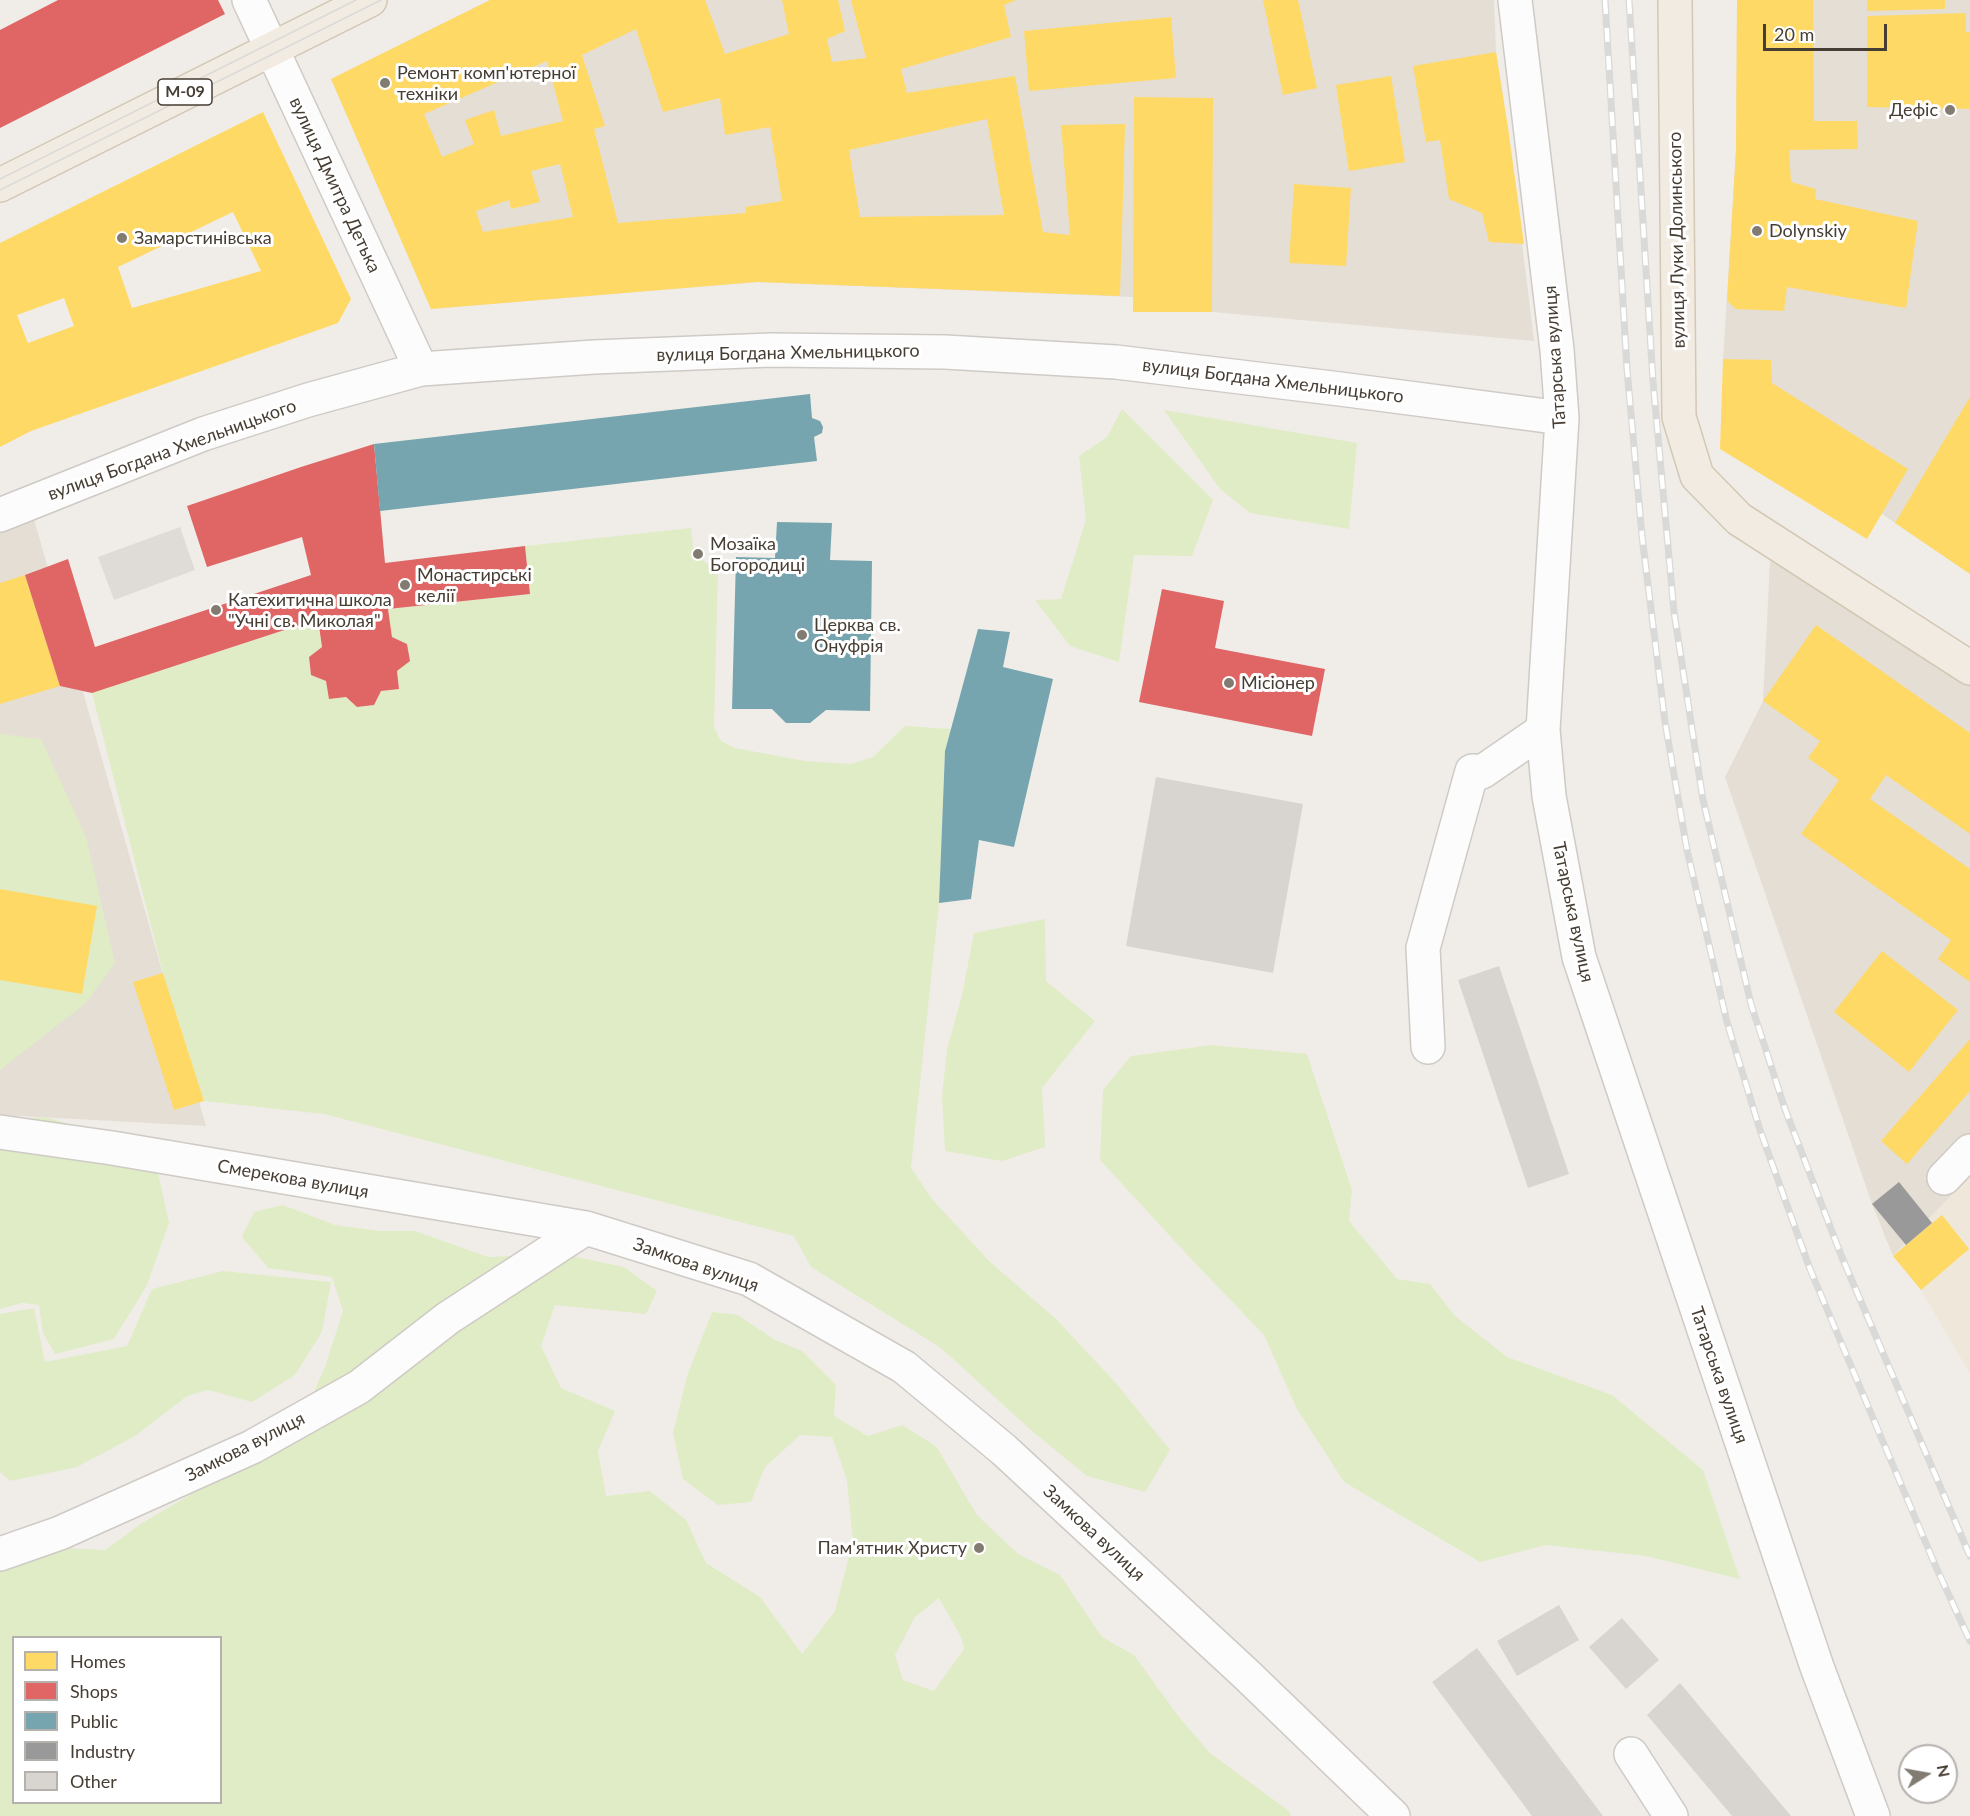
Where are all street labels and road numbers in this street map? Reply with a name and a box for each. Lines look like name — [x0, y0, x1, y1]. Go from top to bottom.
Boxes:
road number: М-09 — [158, 79, 212, 105]
street label: вулиця Дмитра Детька — [285, 94, 385, 276]
street label: вулиця Луки Долинського — [1664, 131, 1690, 349]
street label: Татарська вулиця — [1539, 285, 1571, 429]
street label: вулиця Богдана Хмельницького — [656, 340, 920, 366]
street label: вулиця Богдана Хмельницького — [1141, 354, 1405, 408]
street label: вулиця Богдана Хмельницького — [45, 395, 299, 505]
street label: Татарська вулиця — [1548, 840, 1598, 984]
street label: Смерекова вулиця — [216, 1155, 370, 1203]
street label: Замкова вулиця — [630, 1233, 762, 1297]
street label: Татарська вулиця — [1685, 1304, 1753, 1446]
street label: Замкова вулиця — [182, 1408, 308, 1486]
street label: Замкова вулиця — [1039, 1480, 1149, 1586]

